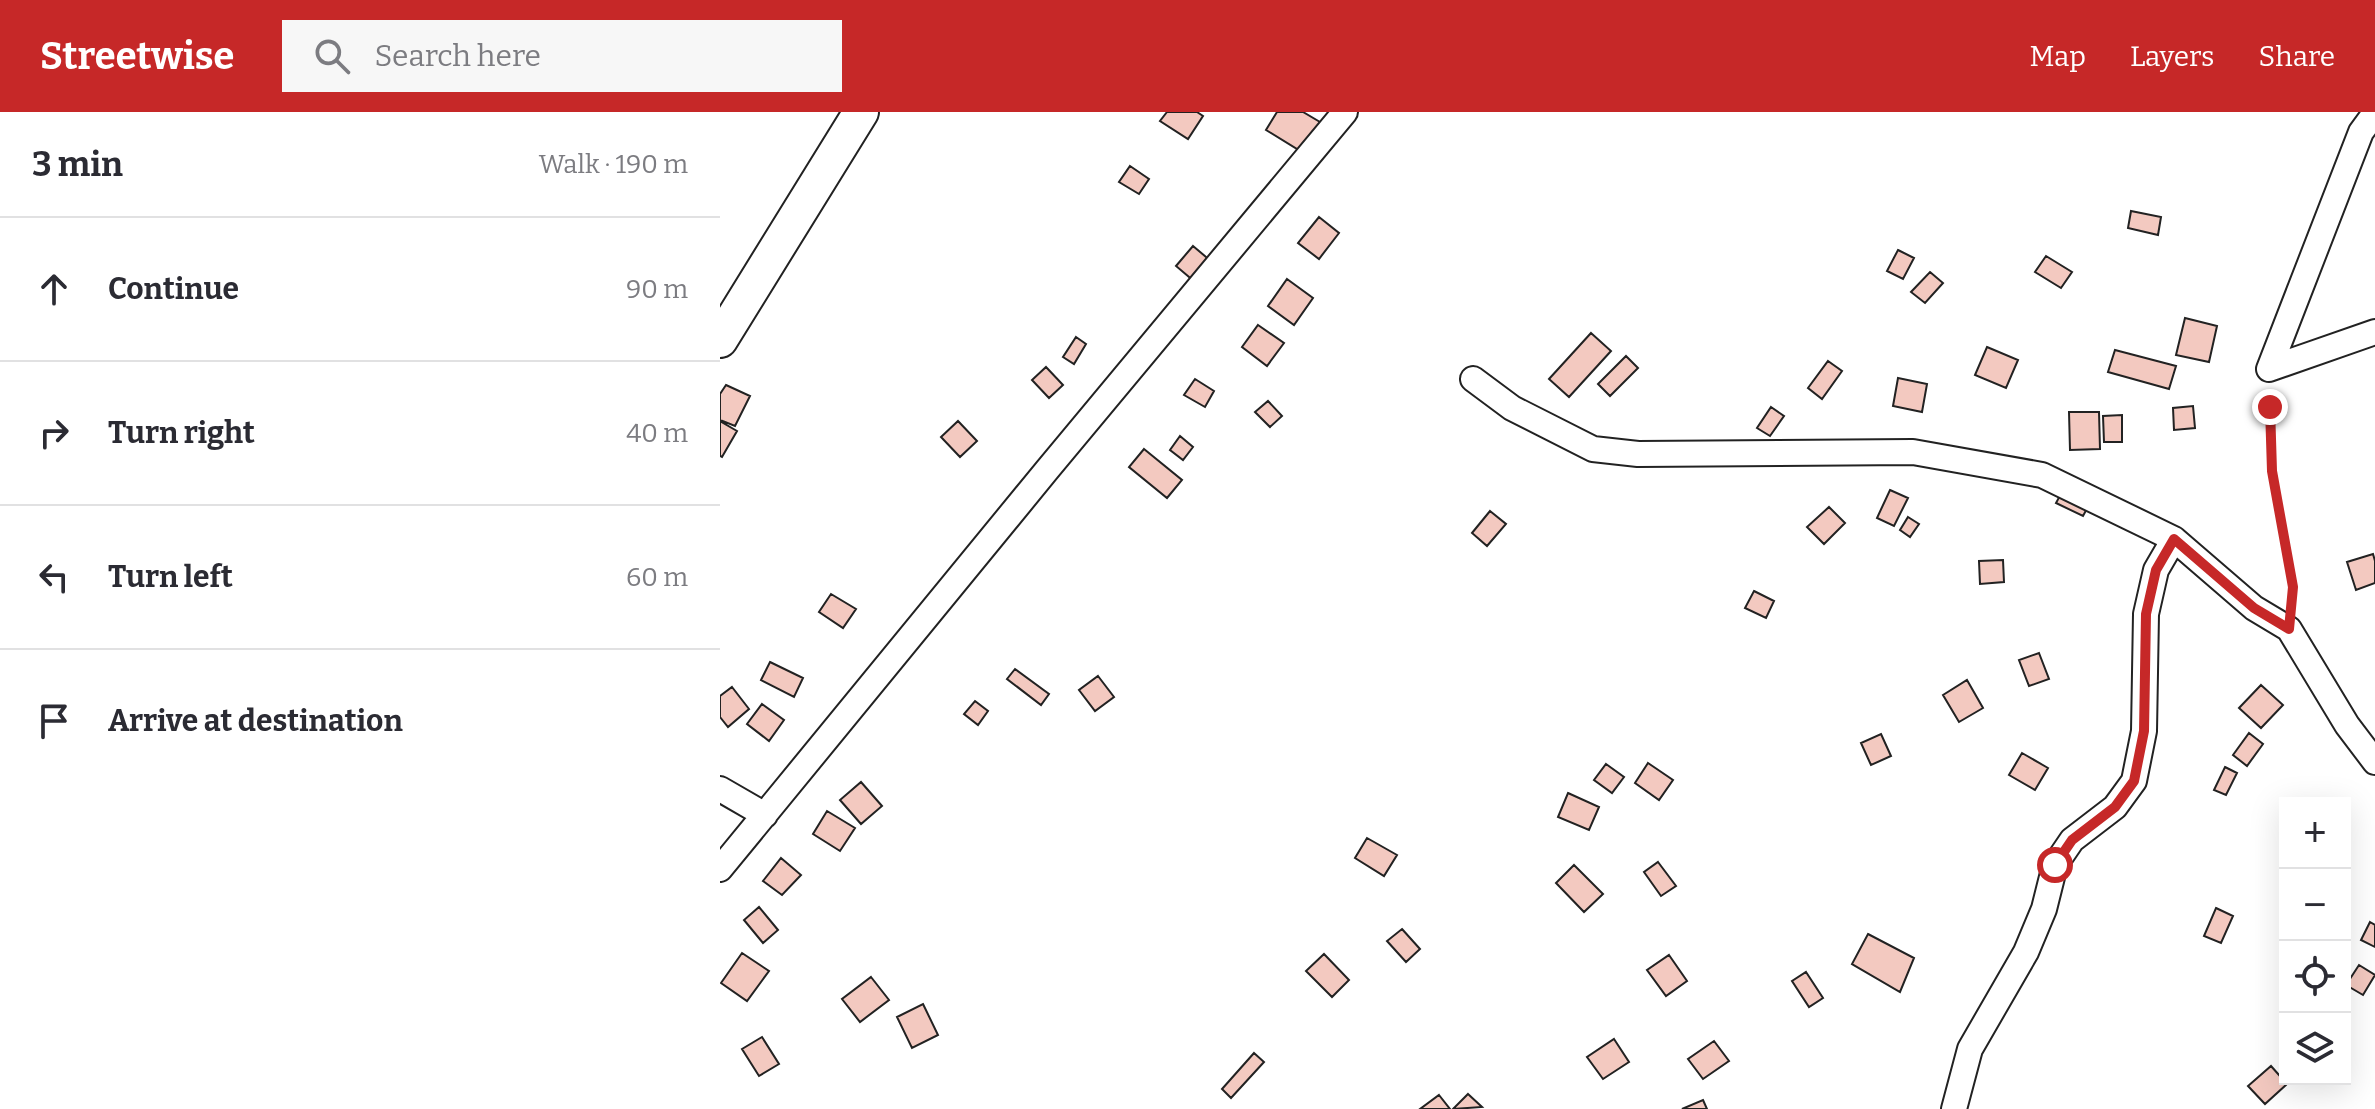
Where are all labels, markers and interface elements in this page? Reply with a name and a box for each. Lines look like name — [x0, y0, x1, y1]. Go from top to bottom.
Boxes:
search box — [282, 20, 842, 92]
text: Streetwise — [40, 33, 234, 79]
icon: search — [310, 34, 354, 78]
text: Search here — [374, 38, 541, 74]
text: Map — [2029, 40, 2086, 73]
text: Layers — [2130, 40, 2214, 73]
text: Share — [2258, 40, 2335, 73]
text: 3 min — [32, 144, 123, 185]
text: Walk · 190 m — [539, 149, 688, 180]
icon: ahead — [32, 267, 76, 311]
text: Continue — [108, 271, 239, 307]
text: 90 m — [626, 274, 688, 305]
route end — [2252, 389, 2288, 425]
icon: right — [32, 411, 76, 455]
text: Turn right — [108, 415, 255, 451]
text: 40 m — [626, 418, 688, 449]
icon: left — [32, 555, 76, 599]
text: Turn left — [108, 559, 233, 595]
text: 60 m — [626, 562, 688, 593]
icon: arrive — [32, 699, 76, 743]
text: Arrive at destination — [108, 703, 403, 739]
map controls — [2279, 797, 2351, 1085]
button: + — [2279, 797, 2351, 869]
route start — [2037, 847, 2073, 883]
button: − — [2279, 869, 2351, 941]
button: locate — [2279, 941, 2351, 1013]
button: layers — [2279, 1013, 2351, 1085]

